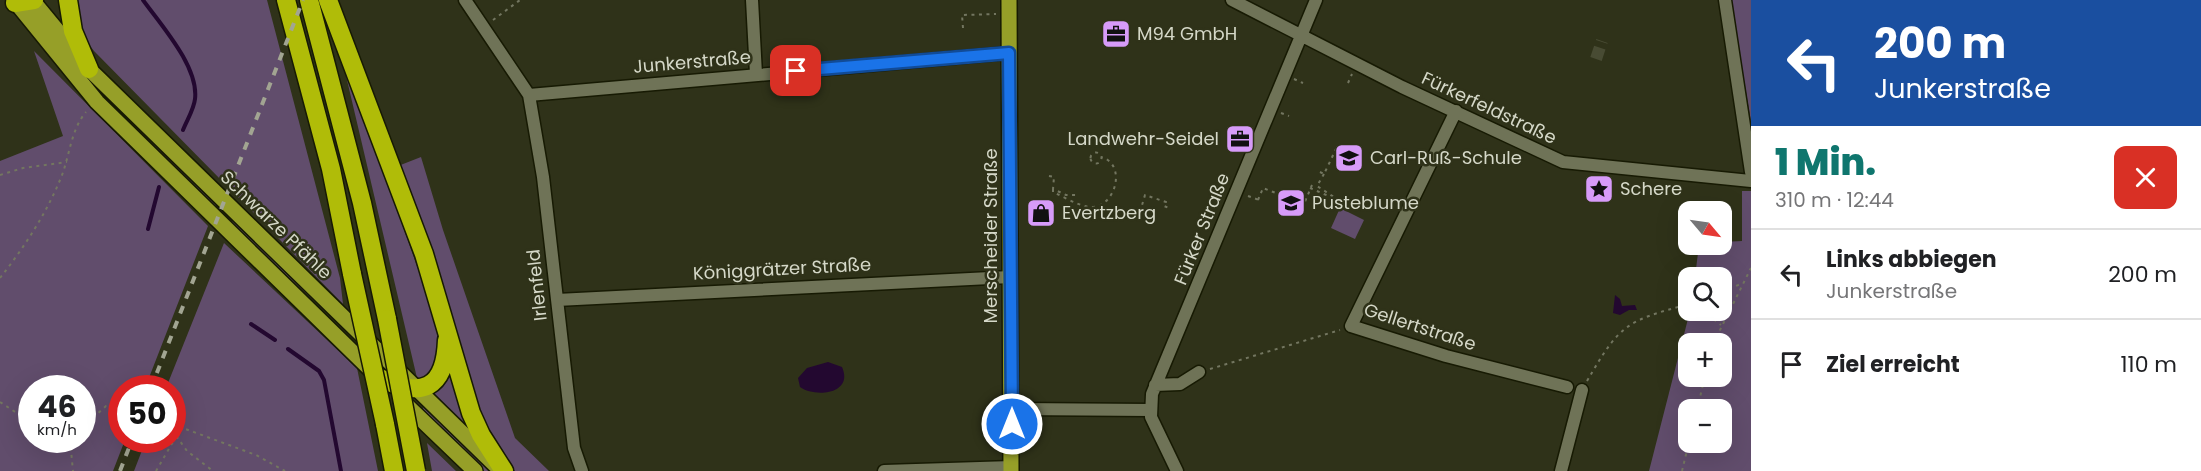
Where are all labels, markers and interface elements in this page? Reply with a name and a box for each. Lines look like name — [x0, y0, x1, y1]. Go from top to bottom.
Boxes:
text: 200 m — [1874, 14, 2006, 73]
office icon: M94 GmbH — [1100, 18, 1132, 50]
place label: M94 GmbH — [1137, 21, 1237, 46]
icon: left — [1775, 24, 1853, 102]
street label: Junkerstraße — [632, 44, 752, 79]
pin — [770, 45, 821, 96]
icon: arrive — [779, 54, 812, 87]
street label: Fürkerfeldstraße — [1418, 65, 1561, 150]
text: Junkerstraße — [1874, 70, 2051, 107]
office icon: Landwehr-Seidel — [1224, 123, 1256, 155]
place label: Landwehr-Seidel — [1067, 126, 1219, 151]
text: 1 Min. — [1775, 137, 1876, 188]
school or university icon: Carl-Ruß-Schule — [1333, 142, 1365, 174]
place label: Carl-Ruß-Schule — [1370, 145, 1522, 170]
button: close — [2114, 146, 2177, 209]
street label: Merscheider Straße — [978, 148, 1003, 324]
street label: Schwarze Pfähle — [215, 165, 338, 284]
street label: Fürker Straße — [1168, 169, 1235, 289]
place icon: Schere — [1583, 173, 1615, 205]
place label: Schere — [1620, 176, 1682, 201]
text: 310 m · 12:44 — [1775, 186, 1894, 214]
school or university icon: Pusteblume — [1275, 187, 1307, 219]
place label: Pusteblume — [1312, 190, 1419, 215]
shop icon: Evertzberg — [1025, 197, 1057, 229]
place label: Evertzberg — [1062, 200, 1156, 225]
north arrow — [1678, 201, 1732, 255]
map controls — [1678, 201, 1732, 453]
text: Links abbiegen — [1826, 244, 1997, 275]
street label: Irlenfeld — [520, 248, 553, 322]
street label: Königgrätzer Straße — [692, 251, 872, 286]
icon: left — [1775, 258, 1808, 291]
text: 200 m — [2108, 259, 2177, 290]
button: search — [1678, 267, 1732, 321]
text: Junkerstraße — [1826, 277, 1957, 305]
street label: Gellertstraße — [1361, 297, 1480, 356]
button: + — [1678, 333, 1732, 387]
icon: arrive — [1775, 348, 1808, 381]
text: Ziel erreicht — [1826, 349, 1960, 380]
text: 110 m — [2121, 349, 2177, 380]
speed limit sign: 50 — [108, 375, 186, 453]
text: 46 — [37, 385, 77, 428]
position arrow — [980, 392, 1044, 456]
button: − — [1678, 399, 1732, 453]
text: km/h — [37, 419, 77, 440]

